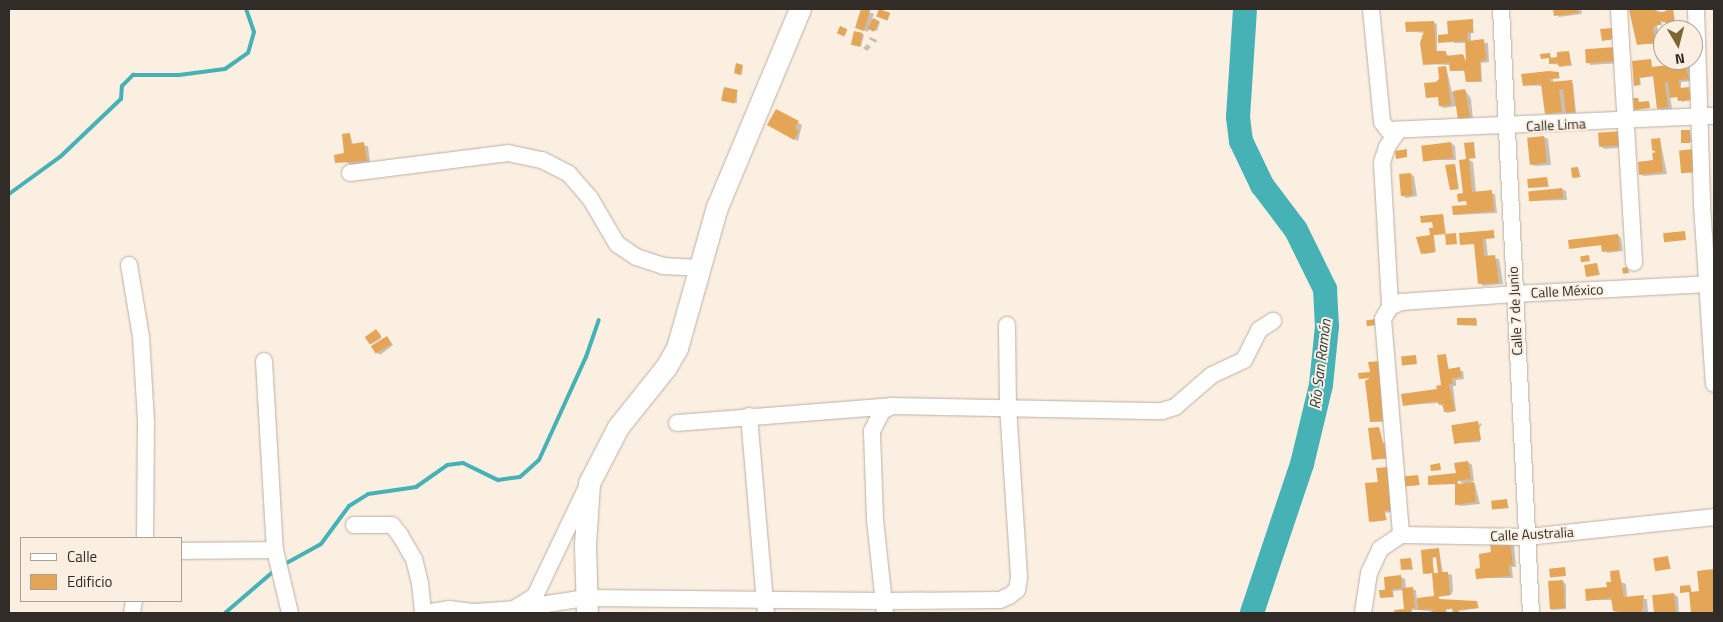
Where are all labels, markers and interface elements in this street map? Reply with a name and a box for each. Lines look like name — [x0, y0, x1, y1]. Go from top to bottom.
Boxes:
north arrow — [1653, 20, 1703, 70]
text: N — [1674, 48, 1686, 70]
street label: Calle Lima — [1526, 115, 1586, 135]
street label: Calle 7 de Junio — [1504, 266, 1526, 356]
street label: Calle México — [1530, 281, 1604, 301]
water label: Río San Ramón — [1306, 318, 1334, 410]
street label: Calle Australia — [1490, 523, 1574, 545]
legend — [20, 537, 182, 602]
text: Calle — [67, 545, 97, 568]
text: Edificio — [67, 570, 112, 593]

